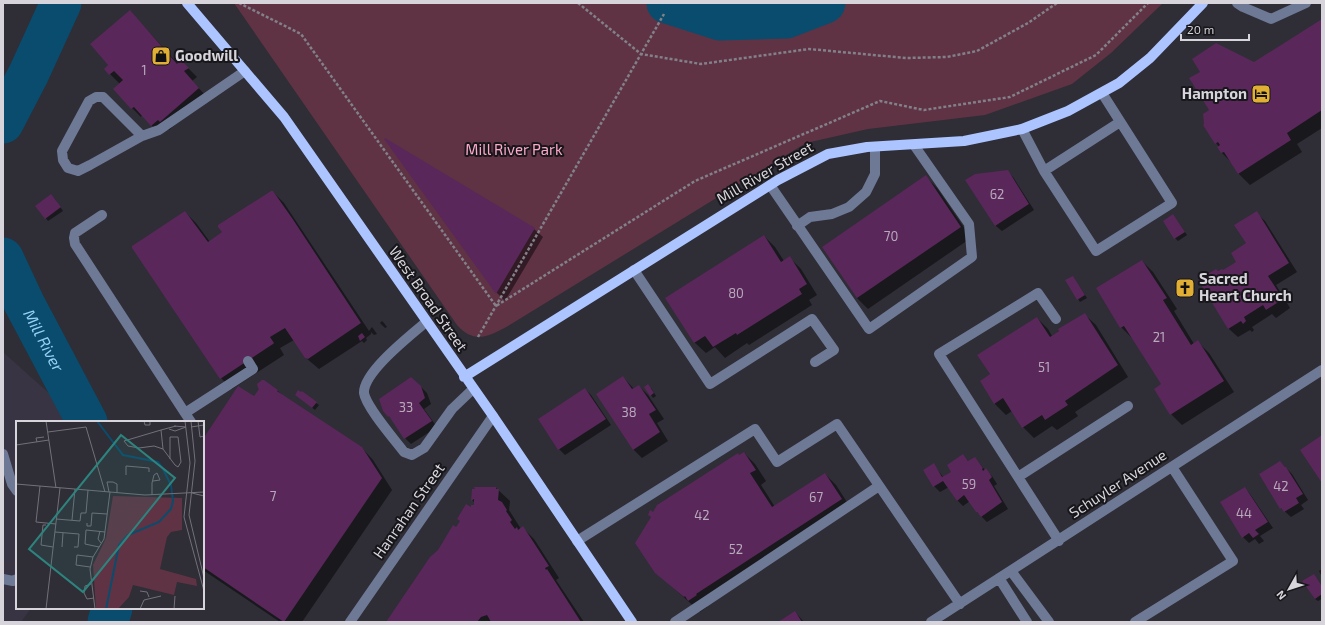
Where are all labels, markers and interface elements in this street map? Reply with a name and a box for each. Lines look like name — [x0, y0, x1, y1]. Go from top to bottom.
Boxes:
scale bar — [1181, 16, 1249, 42]
text: 20 m — [1187, 22, 1214, 36]
shop icon: Goodwill — [150, 45, 172, 67]
place label: Goodwill — [175, 46, 238, 64]
house number: 1 — [141, 62, 147, 78]
hotel icon: Hampton — [1250, 83, 1272, 105]
place label: Hampton — [1182, 84, 1247, 102]
street label: Mill River Street — [713, 137, 816, 207]
park label: Mill River Park — [465, 140, 563, 158]
house number: 62 — [990, 186, 1004, 202]
house number: 70 — [884, 228, 898, 244]
street label: West Broad Street — [386, 242, 472, 355]
place label: Sacred Heart Church — [1199, 269, 1292, 304]
church icon: Sacred Heart Church — [1174, 277, 1196, 299]
house number: 80 — [728, 285, 744, 301]
water label: Mill River — [20, 306, 69, 375]
house number: 21 — [1153, 329, 1165, 345]
house number: 51 — [1038, 359, 1050, 375]
house number: 33 — [399, 399, 413, 415]
house number: 38 — [621, 404, 637, 420]
inset map — [16, 421, 204, 609]
street label: Schuyler Avenue — [1065, 445, 1169, 521]
street label: Hanrahan Street — [369, 459, 448, 561]
house number: 59 — [962, 476, 976, 492]
house number: 42 — [1273, 478, 1289, 494]
house number: 7 — [270, 488, 277, 504]
house number: 67 — [809, 489, 823, 505]
house number: 44 — [1236, 505, 1252, 521]
house number: 42 — [694, 507, 710, 523]
house number: 52 — [729, 541, 743, 557]
north arrow — [1269, 569, 1309, 609]
text: N — [1273, 588, 1288, 603]

